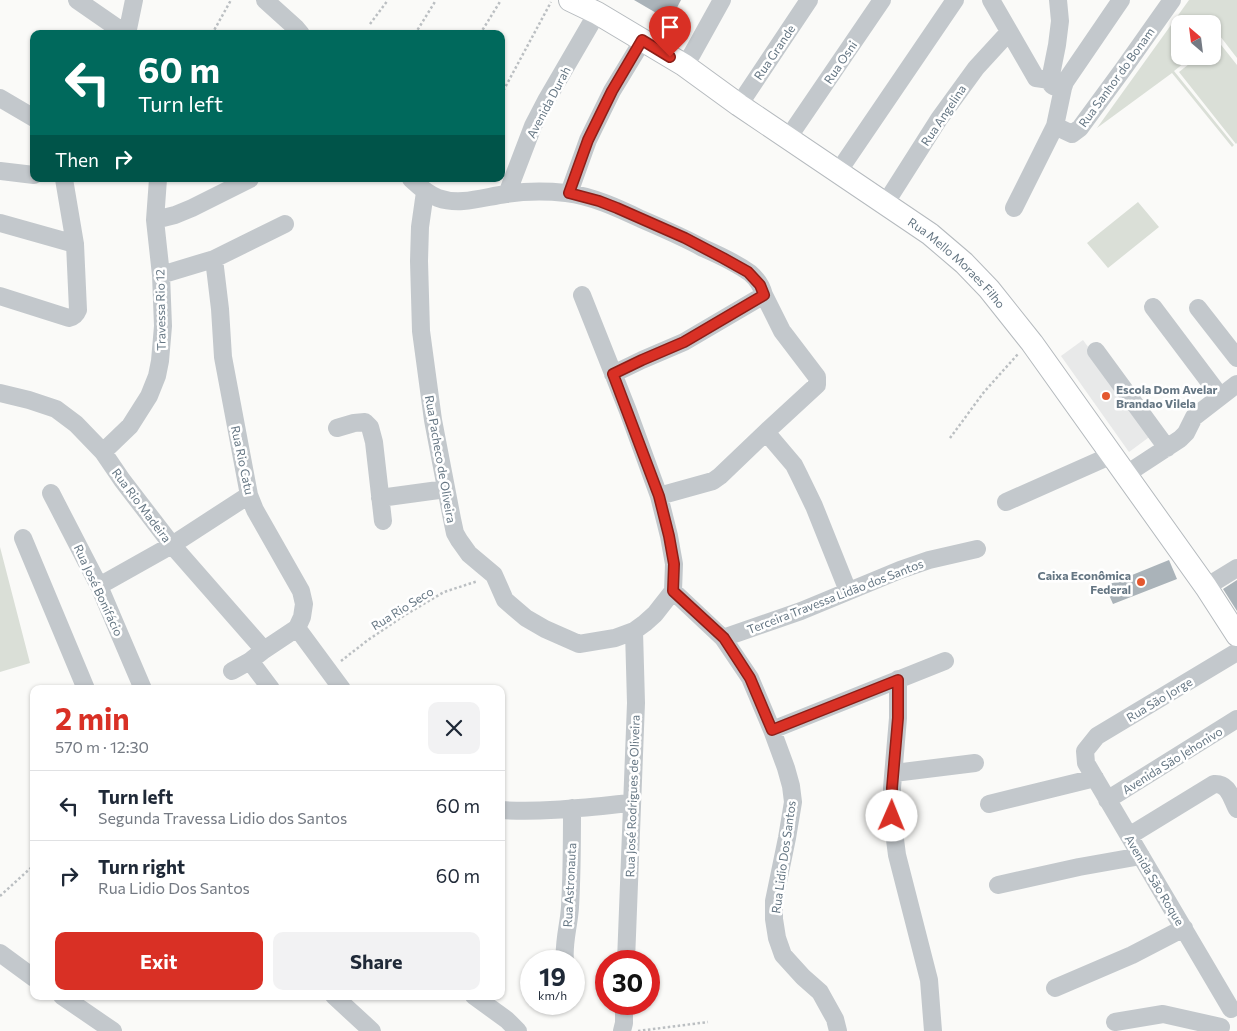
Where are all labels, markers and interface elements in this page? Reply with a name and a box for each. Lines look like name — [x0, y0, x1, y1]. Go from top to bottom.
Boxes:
pin — [649, 6, 691, 57]
icon: arrive — [656, 13, 684, 41]
north arrow — [1171, 15, 1221, 65]
map controls — [1171, 15, 1221, 65]
street label: Rua Grande — [751, 22, 797, 82]
street label: Rua Sanhor do Bonam — [1075, 25, 1157, 129]
street label: Rua Osni — [821, 38, 859, 86]
text: 60 m — [138, 47, 220, 90]
icon: left — [55, 50, 120, 115]
street label: Avenida Durah — [523, 64, 573, 140]
street label: Rua Angelina — [918, 82, 968, 148]
text: Turn left — [138, 90, 223, 117]
icon: right — [109, 145, 137, 173]
text: Then — [55, 148, 99, 171]
street label: Rua Mello Moraes Filho — [906, 214, 1008, 311]
street label: Travessa Rio 12 — [152, 269, 168, 351]
place label: Escola Dom Avelar Brandao Vilela — [1116, 382, 1217, 410]
marker: Escola Dom Avelar Brandao Vilela — [1100, 390, 1112, 402]
street label: Rua Pacheco de Oliveira — [423, 394, 459, 524]
street label: Rua Rio Catu — [229, 424, 257, 496]
street label: Rua Rio Madeira — [110, 465, 174, 545]
street label: Rua José Bonifácio — [71, 542, 126, 639]
street label: Terceira Travessa Lidão dos Santos — [745, 556, 925, 636]
place label: Caixa Econômica Federal — [1038, 568, 1131, 596]
marker: Caixa Econômica Federal — [1135, 576, 1147, 588]
street label: Rua Rio Seco — [368, 583, 436, 633]
street label: Rua São Jorge — [1124, 674, 1195, 725]
text: 2 min — [55, 699, 130, 736]
button: close — [428, 702, 480, 754]
street label: Rua José Rodrigues de Oliveira — [622, 715, 643, 878]
street label: Avenida São Jehonivo — [1119, 724, 1225, 797]
text: 570 m · 12:30 — [55, 737, 149, 756]
text: Turn left — [98, 785, 173, 808]
position arrow — [865, 789, 917, 841]
icon: left — [55, 792, 83, 820]
text: 60 m — [436, 794, 480, 817]
street label: Rua Lidio Dos Santos — [768, 800, 798, 914]
text: Segunda Travessa Lidio dos Santos — [98, 808, 347, 827]
street label: Avenida São Roque — [1122, 832, 1188, 928]
street label: Rua Astronauta — [560, 842, 578, 928]
text: Turn right — [98, 855, 185, 878]
icon: right — [55, 862, 83, 890]
text: 60 m — [436, 864, 480, 887]
text: Rua Lidio Dos Santos — [98, 878, 250, 897]
button: Exit — [55, 932, 263, 990]
button: Share — [273, 932, 480, 990]
speed limit sign: 30 — [595, 950, 660, 1015]
text: 19 — [539, 961, 566, 991]
text: km/h — [538, 988, 567, 1002]

